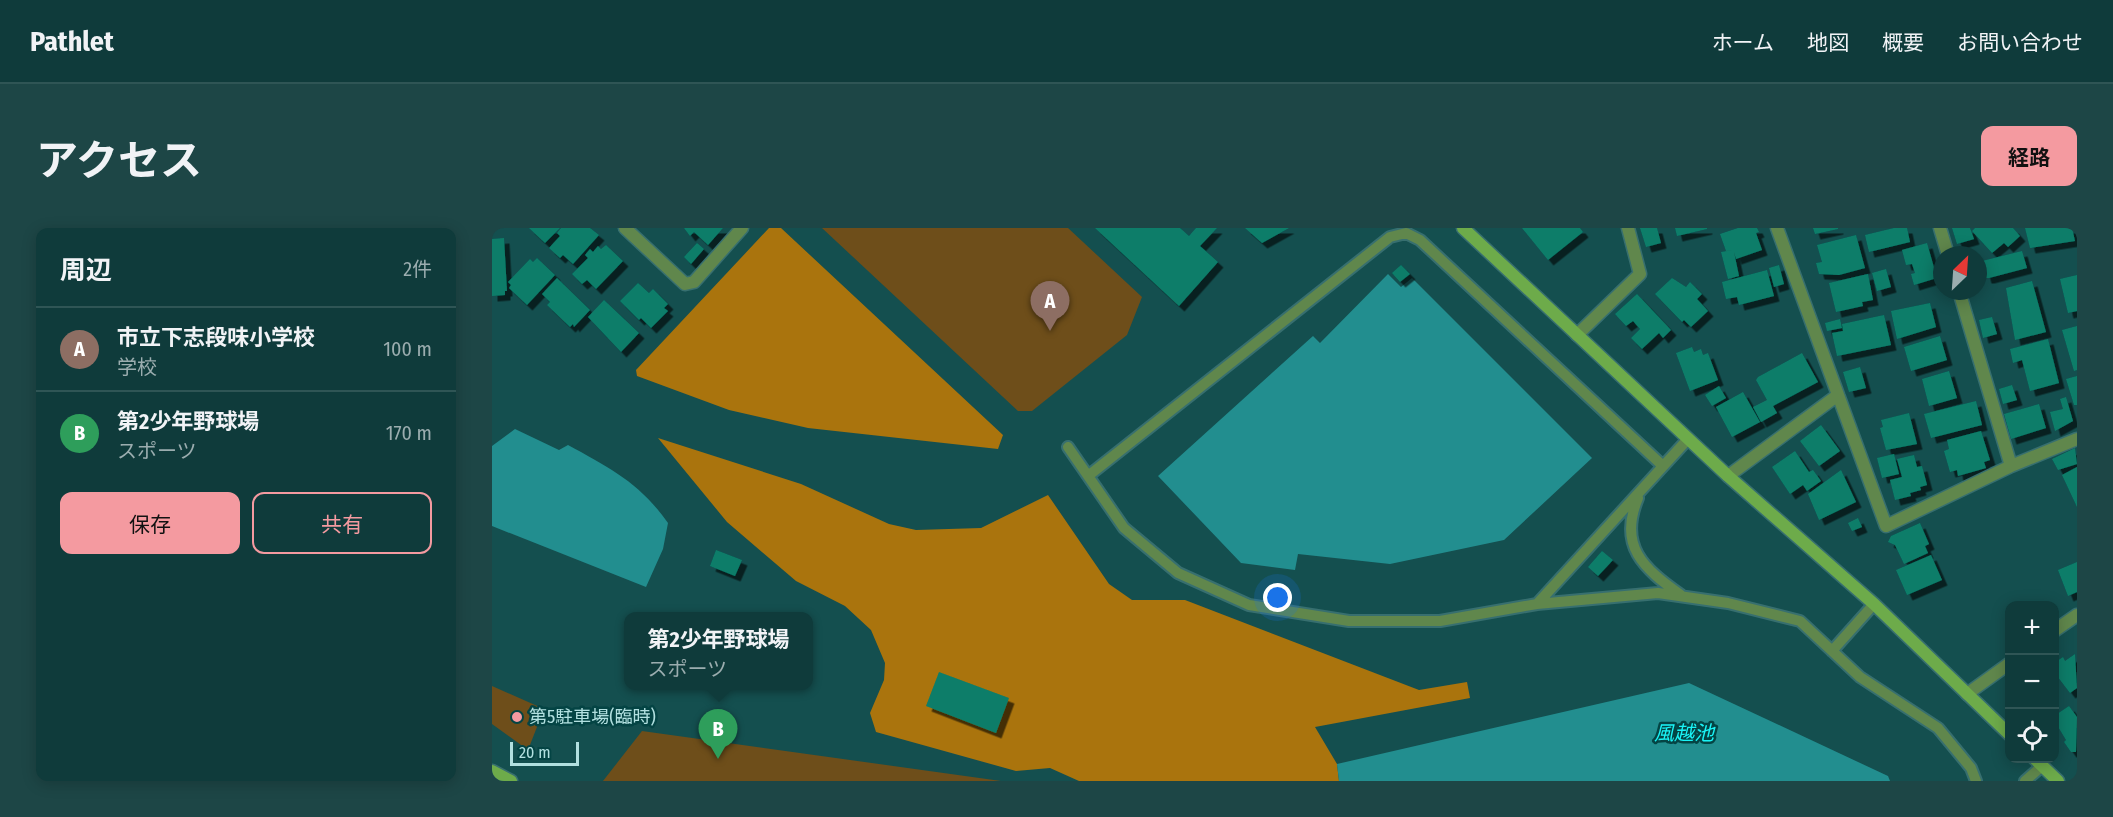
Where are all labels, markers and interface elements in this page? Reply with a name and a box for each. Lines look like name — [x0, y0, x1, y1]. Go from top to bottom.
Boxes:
text: Pathlet — [30, 25, 114, 58]
text: ホーム — [1712, 30, 1774, 56]
text: 地図 — [1807, 30, 1849, 56]
text: 概要 — [1882, 30, 1924, 56]
text: お問い合わせ — [1957, 30, 2083, 56]
button: 経路 — [1981, 126, 2077, 186]
text: アクセス — [36, 136, 202, 186]
north arrow — [1933, 246, 1987, 300]
text: 周辺 — [60, 255, 112, 286]
text: 2件 — [403, 257, 432, 281]
pin: A — [1030, 282, 1070, 331]
text: 市立下志段味小学校 — [117, 324, 315, 351]
text: A — [74, 337, 85, 361]
text: 100 m — [383, 337, 432, 361]
text: 学校 — [117, 355, 157, 379]
text: 第2少年野球場 — [117, 408, 259, 435]
text: B — [74, 421, 85, 445]
text: 170 m — [386, 421, 432, 445]
text: スポーツ — [117, 439, 197, 463]
button: 保存 — [60, 492, 240, 554]
button: 共有 — [252, 492, 432, 554]
your location — [1263, 583, 1292, 612]
map controls — [2005, 601, 2059, 763]
button: + — [2005, 601, 2059, 655]
popup — [624, 612, 813, 690]
text: 第2少年野球場 — [647, 626, 790, 653]
button: − — [2005, 655, 2059, 709]
text: スポーツ — [647, 657, 727, 681]
place label: 第5駐車場(臨時) — [529, 706, 656, 728]
button: locate — [2005, 709, 2059, 763]
marker: 第5駐車場(臨時) — [510, 710, 524, 724]
pin: B — [698, 710, 738, 759]
water label: 風越池 — [1654, 721, 1716, 745]
scale bar — [510, 739, 579, 766]
text: 20 m — [519, 743, 550, 762]

